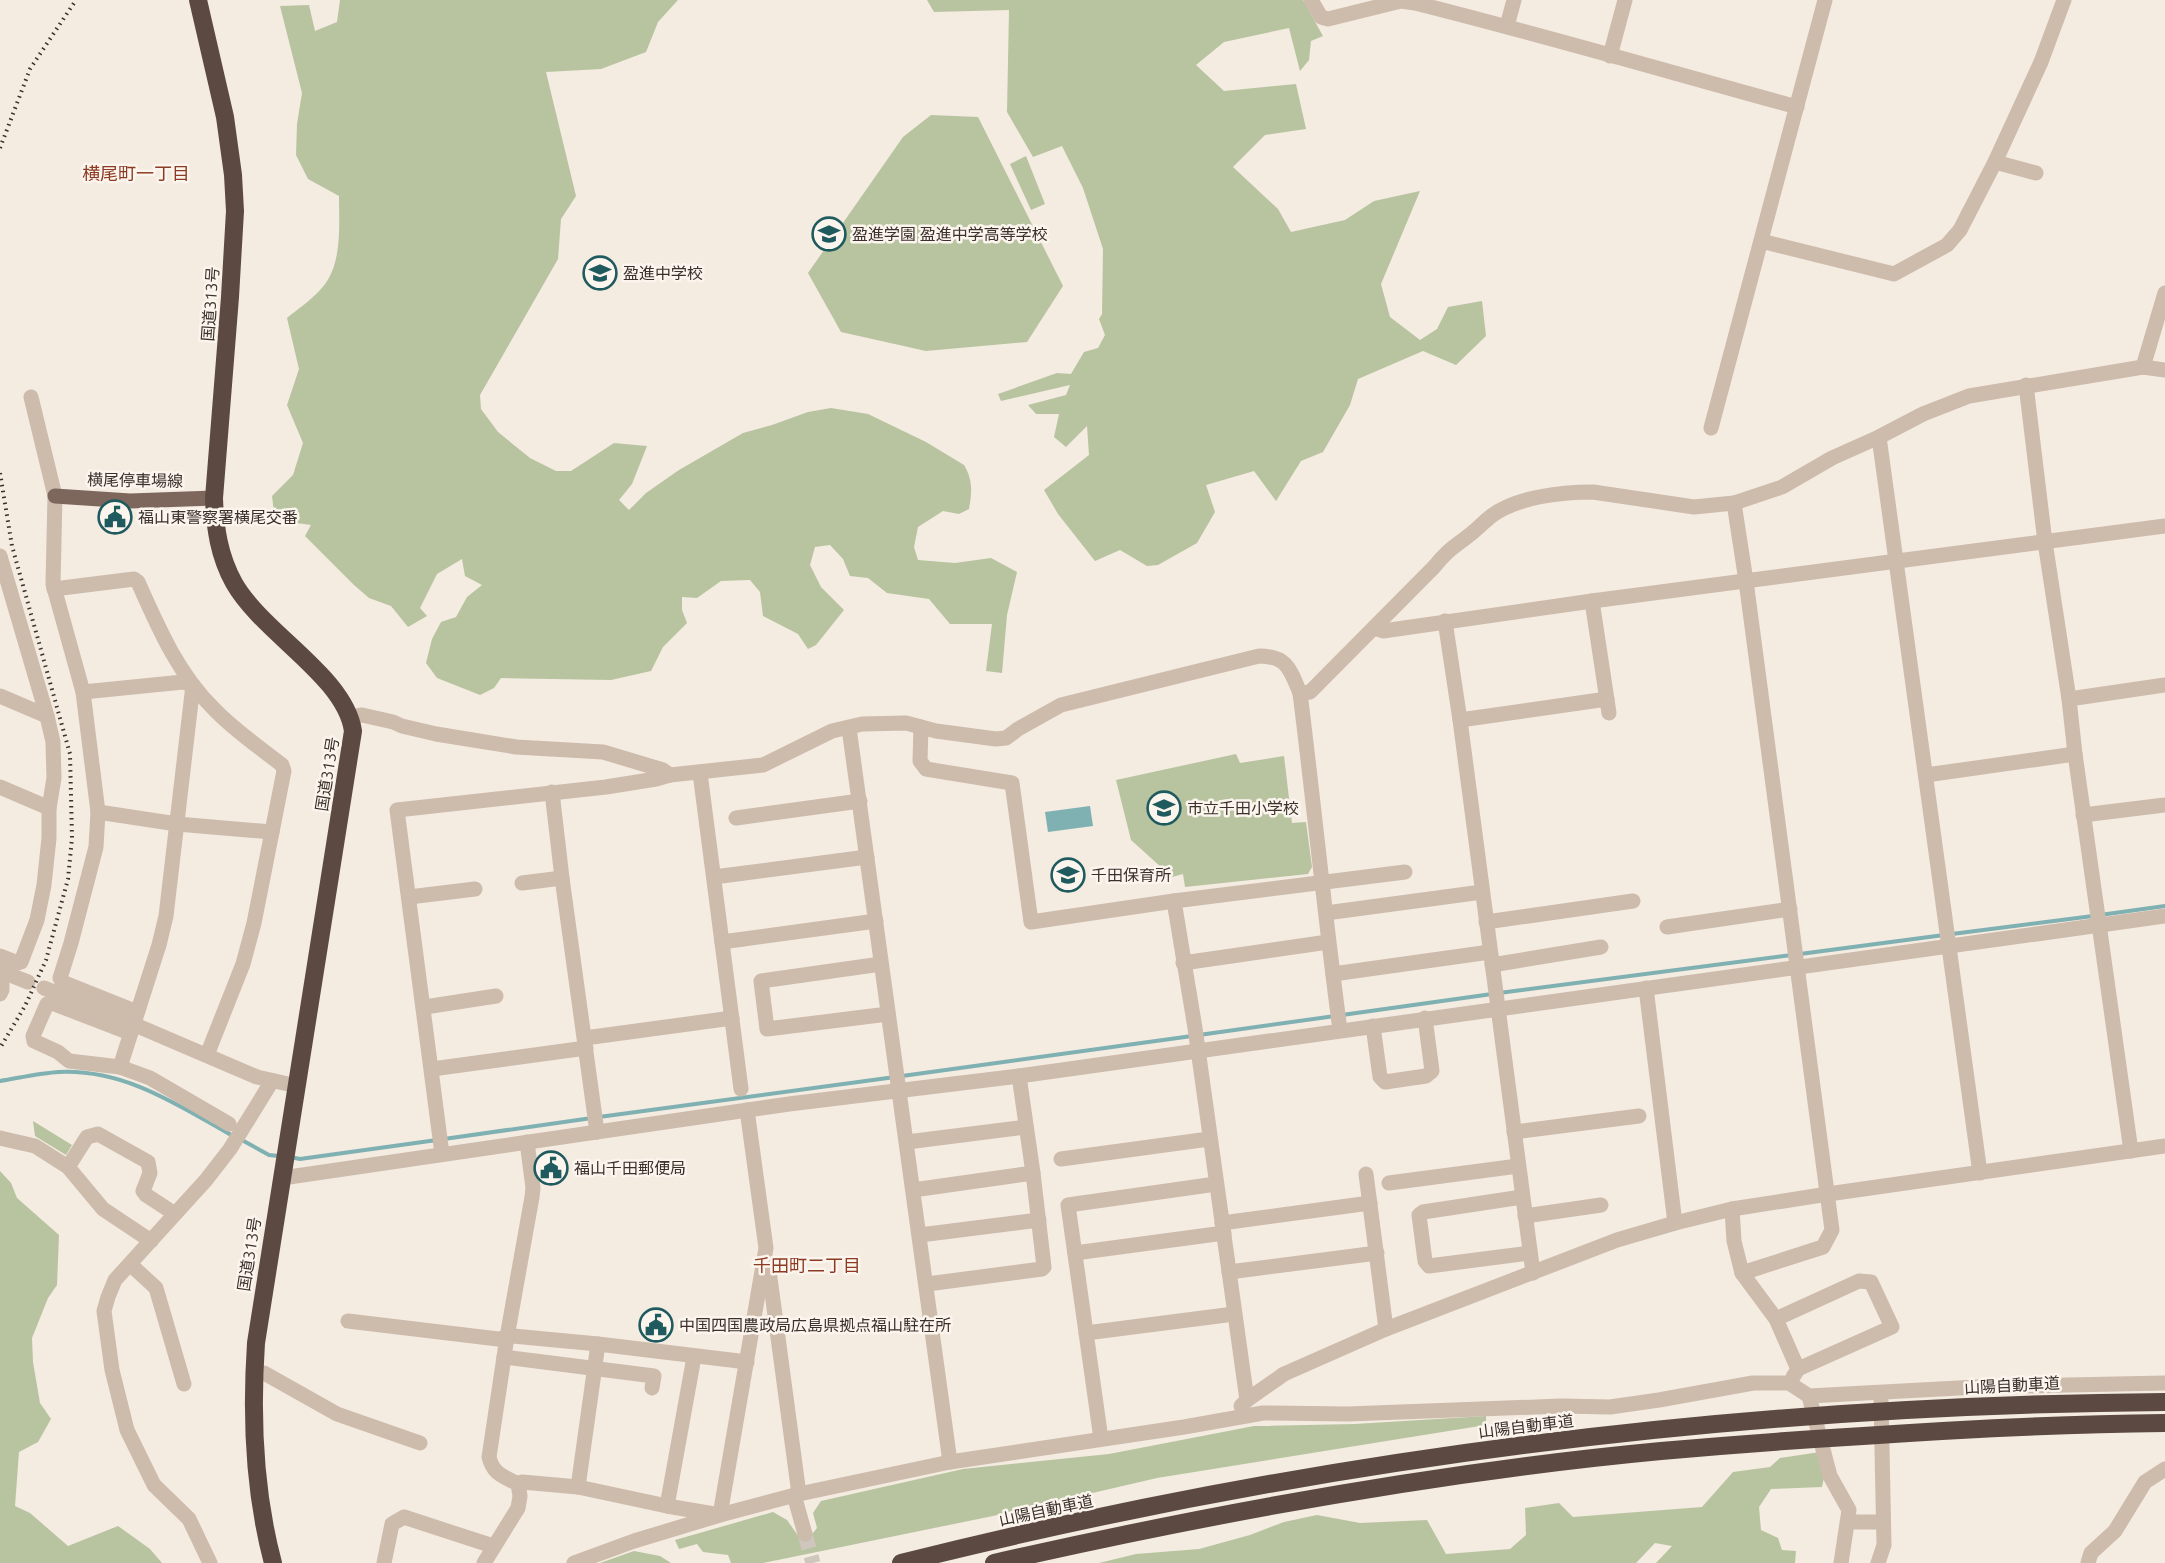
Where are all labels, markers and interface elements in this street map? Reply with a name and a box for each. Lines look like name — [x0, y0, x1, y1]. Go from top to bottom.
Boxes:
district label: 横尾町一丁目 — [82, 163, 190, 183]
school or university icon: 盈進学園 盈進中学高等学校 — [811, 216, 847, 252]
place label: 盈進学園 盈進中学高等学校 — [852, 225, 1048, 243]
school or university icon: 盈進中学校 — [582, 255, 618, 291]
place label: 盈進中学校 — [623, 264, 703, 282]
street label: 国道313号 — [198, 266, 222, 342]
street label: 横尾停車場線 — [87, 470, 183, 490]
public building icon: 福山東警察署横尾交番 — [97, 499, 133, 535]
place label: 福山東警察署横尾交番 — [138, 508, 298, 526]
street label: 国道313号 — [312, 736, 342, 812]
school or university icon: 市立千田小学校 — [1146, 790, 1182, 826]
place label: 市立千田小学校 — [1187, 799, 1299, 817]
school or university icon: 千田保育所 — [1050, 857, 1086, 893]
place label: 千田保育所 — [1091, 866, 1171, 884]
public building icon: 福山千田郵便局 — [533, 1150, 569, 1186]
place label: 福山千田郵便局 — [574, 1159, 686, 1177]
street label: 国道313号 — [234, 1216, 264, 1292]
district label: 千田町二丁目 — [753, 1255, 861, 1275]
public building icon: 中国四国農政局広島県拠点福山駐在所 — [638, 1307, 674, 1343]
place label: 中国四国農政局広島県拠点福山駐在所 — [679, 1316, 951, 1334]
street label: 山陽自動車道 — [1964, 1373, 2060, 1397]
street label: 山陽自動車道 — [1477, 1411, 1575, 1441]
street label: 山陽自動車道 — [997, 1491, 1095, 1529]

